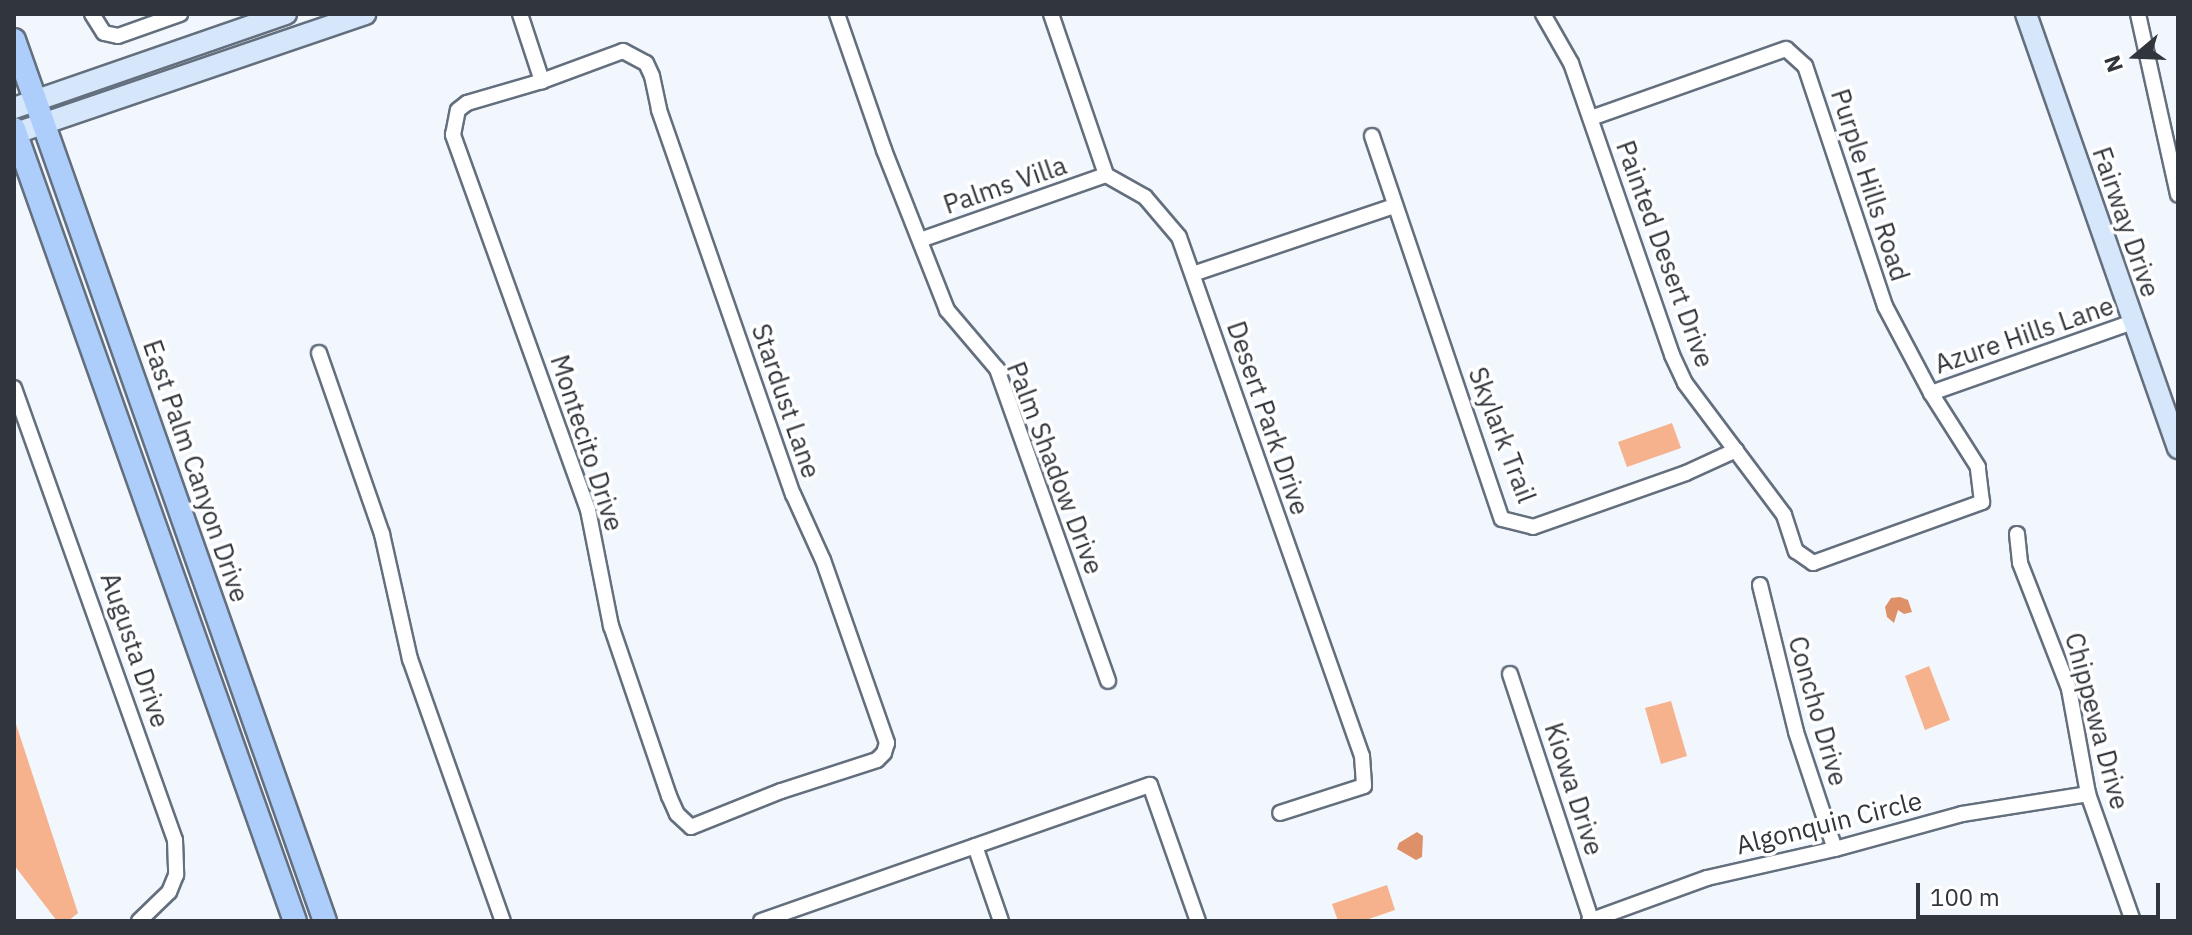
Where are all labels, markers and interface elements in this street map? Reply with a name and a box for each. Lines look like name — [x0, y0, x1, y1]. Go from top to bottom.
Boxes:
north arrow — [2096, 16, 2176, 96]
text: N — [2097, 52, 2129, 76]
street label: Purple Hills Road — [1824, 85, 1916, 285]
street label: Painted Desert Drive — [1609, 136, 1721, 372]
street label: Fairway Drive — [2086, 143, 2166, 301]
street label: Palms Villa — [939, 149, 1071, 221]
street label: Azure Hills Lane — [1930, 290, 2118, 380]
street label: Desert Park Drive — [1220, 317, 1316, 519]
street label: Stardust Lane — [745, 320, 827, 482]
street label: East Palm Canyon Drive — [136, 336, 256, 606]
street label: Montecito Drive — [544, 351, 630, 535]
street label: Palm Shadow Drive — [1000, 357, 1110, 579]
street label: Skylark Trail — [1462, 363, 1542, 507]
street label: Augusta Drive — [94, 568, 176, 732]
street label: Chippewa Drive — [2058, 629, 2136, 813]
street label: Concho Drive — [1782, 633, 1854, 789]
street label: Kiowa Drive — [1538, 719, 1610, 859]
street label: Algonquin Circle — [1733, 785, 1925, 861]
scale bar — [1920, 867, 2164, 917]
text: 100 m — [1930, 881, 2000, 913]

